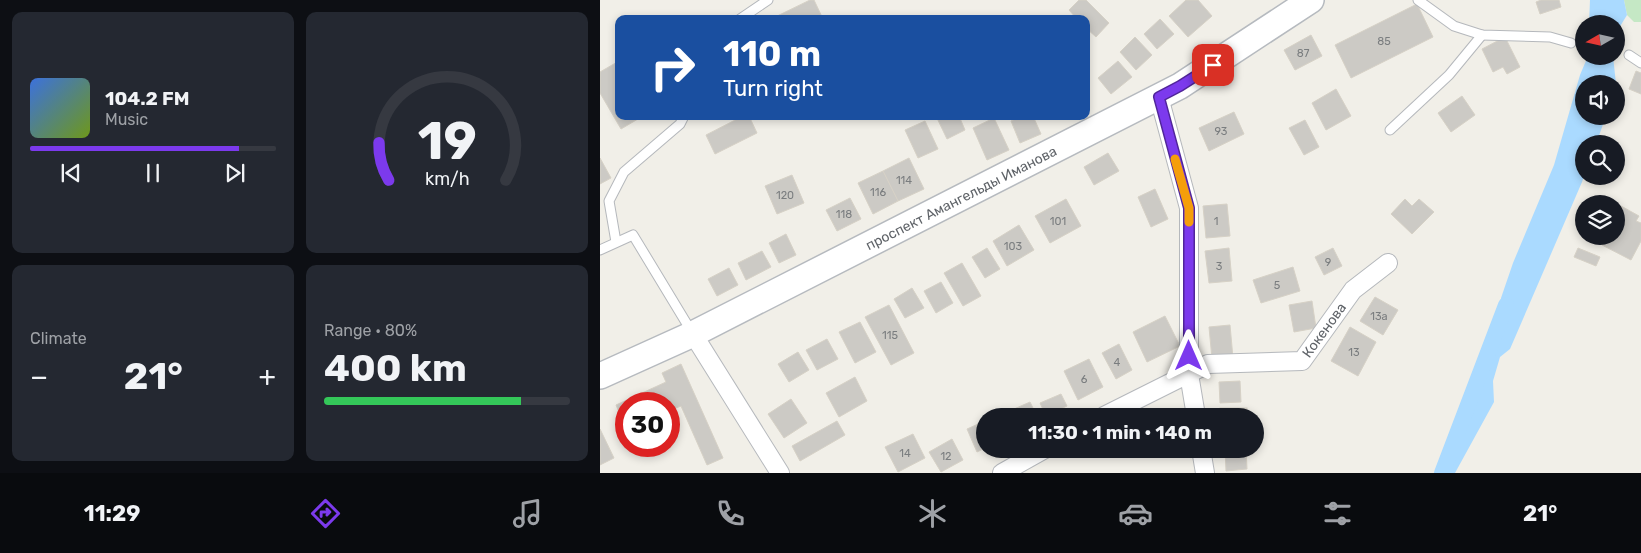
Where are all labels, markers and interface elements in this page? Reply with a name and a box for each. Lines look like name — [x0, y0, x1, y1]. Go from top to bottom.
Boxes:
north arrow — [1575, 15, 1625, 65]
map controls — [1575, 15, 1625, 245]
text: 110 m — [723, 33, 821, 75]
icon: right — [640, 35, 705, 100]
house number: 85 — [1377, 35, 1391, 48]
pin — [1192, 44, 1234, 86]
house number: 87 — [1297, 47, 1310, 60]
icon: arrive — [1199, 51, 1227, 79]
text: Turn right — [723, 75, 823, 102]
button: sound — [1575, 75, 1625, 125]
text: 104.2 FM — [105, 87, 189, 110]
text: Music — [105, 110, 148, 129]
text: 19 — [417, 110, 477, 172]
house number: 93 — [1215, 125, 1228, 138]
button: search — [1575, 135, 1625, 185]
street label: проспект Амангельды Иманова — [863, 143, 1060, 254]
icon: previous — [57, 159, 85, 187]
icon: pause — [139, 159, 167, 187]
icon: next — [221, 159, 249, 187]
text: km/h — [425, 168, 469, 189]
house number: 114 — [896, 174, 912, 187]
house number: 116 — [870, 186, 886, 199]
house number: 120 — [776, 189, 794, 202]
button: layers — [1575, 195, 1625, 245]
house number: 118 — [836, 208, 852, 221]
house number: 101 — [1050, 215, 1066, 228]
house number: 1 — [1214, 215, 1218, 228]
house number: 103 — [1004, 240, 1023, 253]
house number: 9 — [1325, 256, 1331, 269]
house number: 3 — [1216, 260, 1223, 273]
house number: 5 — [1274, 279, 1281, 292]
street label: Кокенова — [1299, 300, 1350, 361]
house number: 13а — [1370, 310, 1388, 323]
text: Range · 80% — [324, 321, 417, 340]
text: Climate — [30, 329, 87, 348]
house number: 115 — [882, 329, 898, 342]
position arrow — [1162, 329, 1214, 381]
text: 400 km — [324, 345, 467, 391]
house number: 13 — [1348, 346, 1360, 359]
text: 21° — [124, 353, 183, 399]
house number: 4 — [1114, 356, 1121, 369]
text: − — [30, 360, 48, 393]
text: + — [259, 360, 276, 393]
house number: 6 — [1081, 373, 1088, 386]
speed limit sign: 30 — [615, 392, 680, 457]
text: 11:30 · 1 min · 140 m — [1028, 421, 1212, 444]
house number: 14 — [899, 447, 911, 460]
house number: 12 — [940, 450, 952, 463]
icon: directions — [308, 496, 343, 531]
icon: music — [510, 496, 545, 531]
icon: phone — [713, 496, 748, 531]
icon: climate — [915, 496, 950, 531]
icon: car — [1118, 496, 1153, 531]
icon: filters — [1320, 496, 1355, 531]
text: 11:29 — [84, 500, 140, 527]
text: 21° — [1523, 500, 1557, 527]

